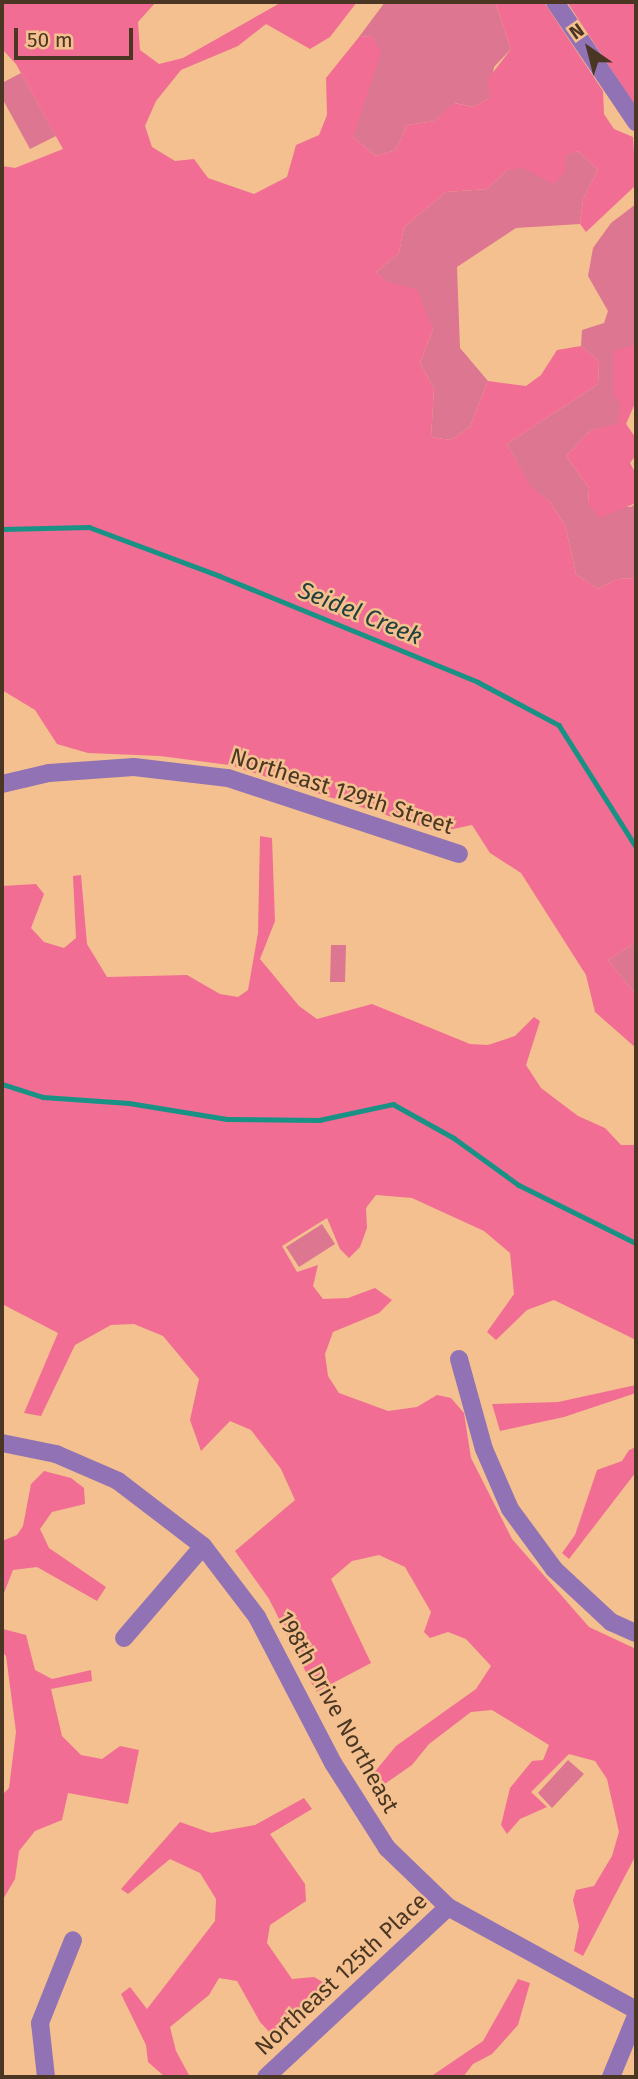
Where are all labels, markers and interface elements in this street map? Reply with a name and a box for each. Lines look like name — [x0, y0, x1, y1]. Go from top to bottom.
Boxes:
scale bar — [18, 14, 136, 58]
north arrow — [554, 14, 624, 84]
text: N — [565, 18, 588, 44]
text: 50 m — [27, 27, 73, 53]
water label: Seidel Creek — [294, 576, 426, 652]
street label: Northeast 129th Street — [227, 742, 457, 840]
street label: 198th Drive Northeast — [271, 1606, 405, 1818]
street label: Northeast 125th Place — [249, 1887, 433, 2061]

